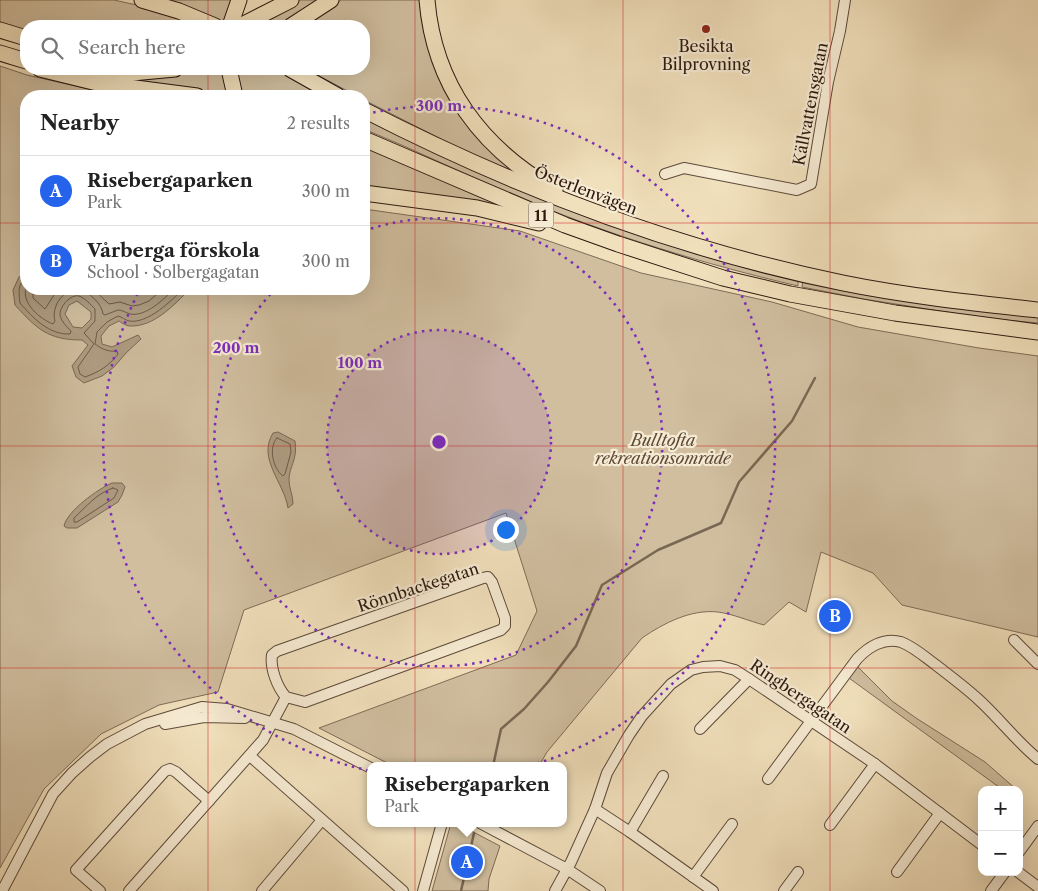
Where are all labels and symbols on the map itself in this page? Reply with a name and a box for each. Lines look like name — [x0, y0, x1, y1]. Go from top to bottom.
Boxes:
marker: Besikta Bilprovning — [700, 23, 712, 35]
place label: Besikta Bilprovning — [662, 36, 751, 74]
street label: Källvattensgatan — [788, 41, 832, 167]
text: 300 m — [416, 96, 462, 115]
street label: Österlenvägen — [532, 161, 640, 219]
road number: 11 — [528, 202, 554, 228]
text: 200 m — [213, 338, 259, 357]
text: 100 m — [338, 353, 382, 372]
park label: Bulltofta rekreationsområde — [594, 430, 732, 468]
centre of rings — [430, 433, 448, 451]
your location — [493, 517, 519, 543]
street label: Rönnbackegatan — [355, 558, 481, 616]
pin: B — [819, 597, 851, 635]
street label: Ringbergagatan — [746, 655, 856, 737]
pin: A — [451, 843, 483, 881]

